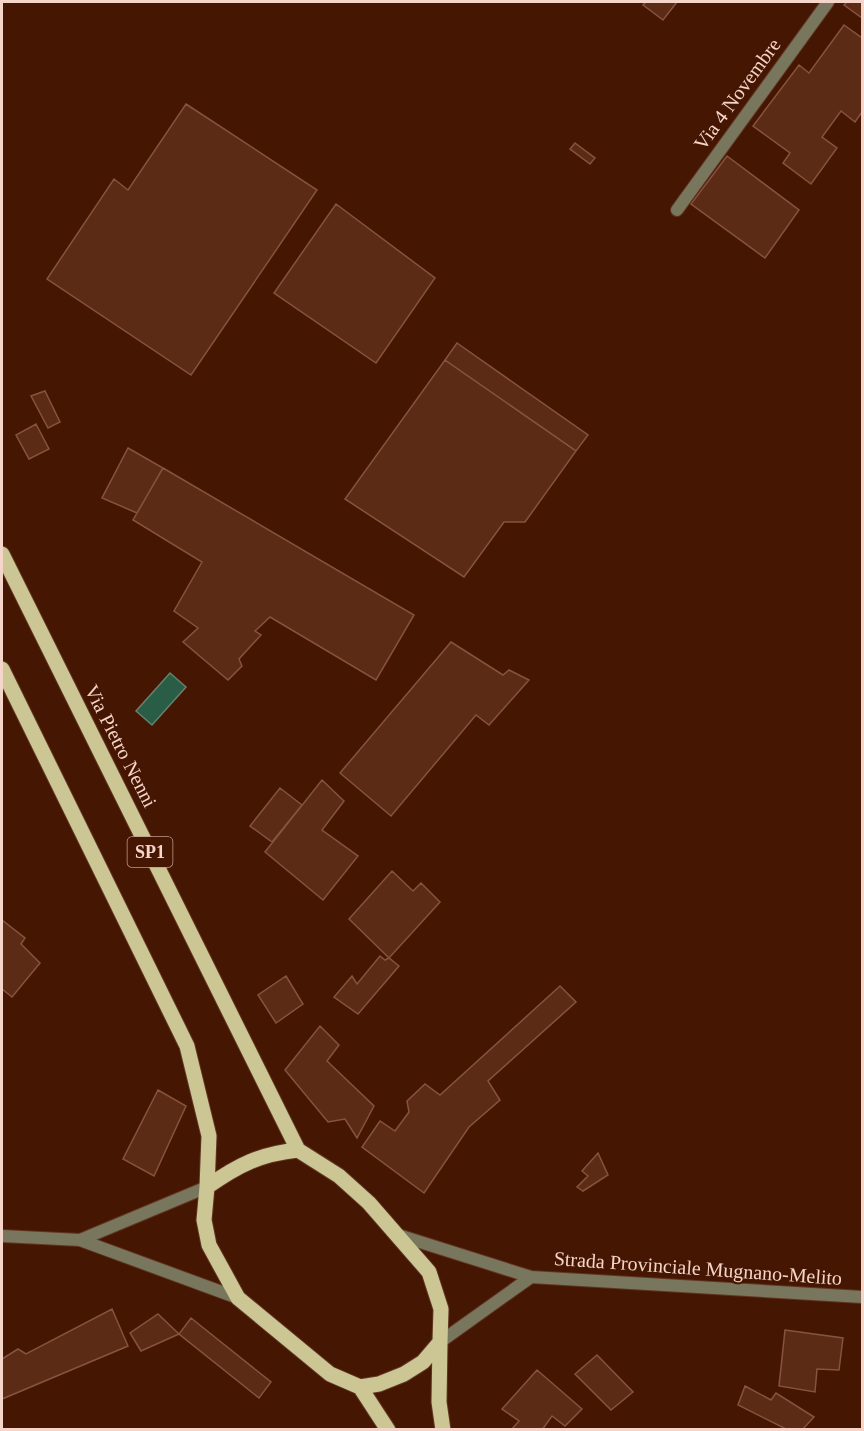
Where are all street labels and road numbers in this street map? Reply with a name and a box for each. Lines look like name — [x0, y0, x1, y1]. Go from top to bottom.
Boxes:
street label: Via 4 Novembre — [689, 34, 785, 154]
street label: Via Pietro Nenni — [81, 681, 161, 811]
road number: SP1 — [128, 837, 172, 867]
street label: Strada Provinciale Mugnano-Melito — [553, 1247, 843, 1290]

